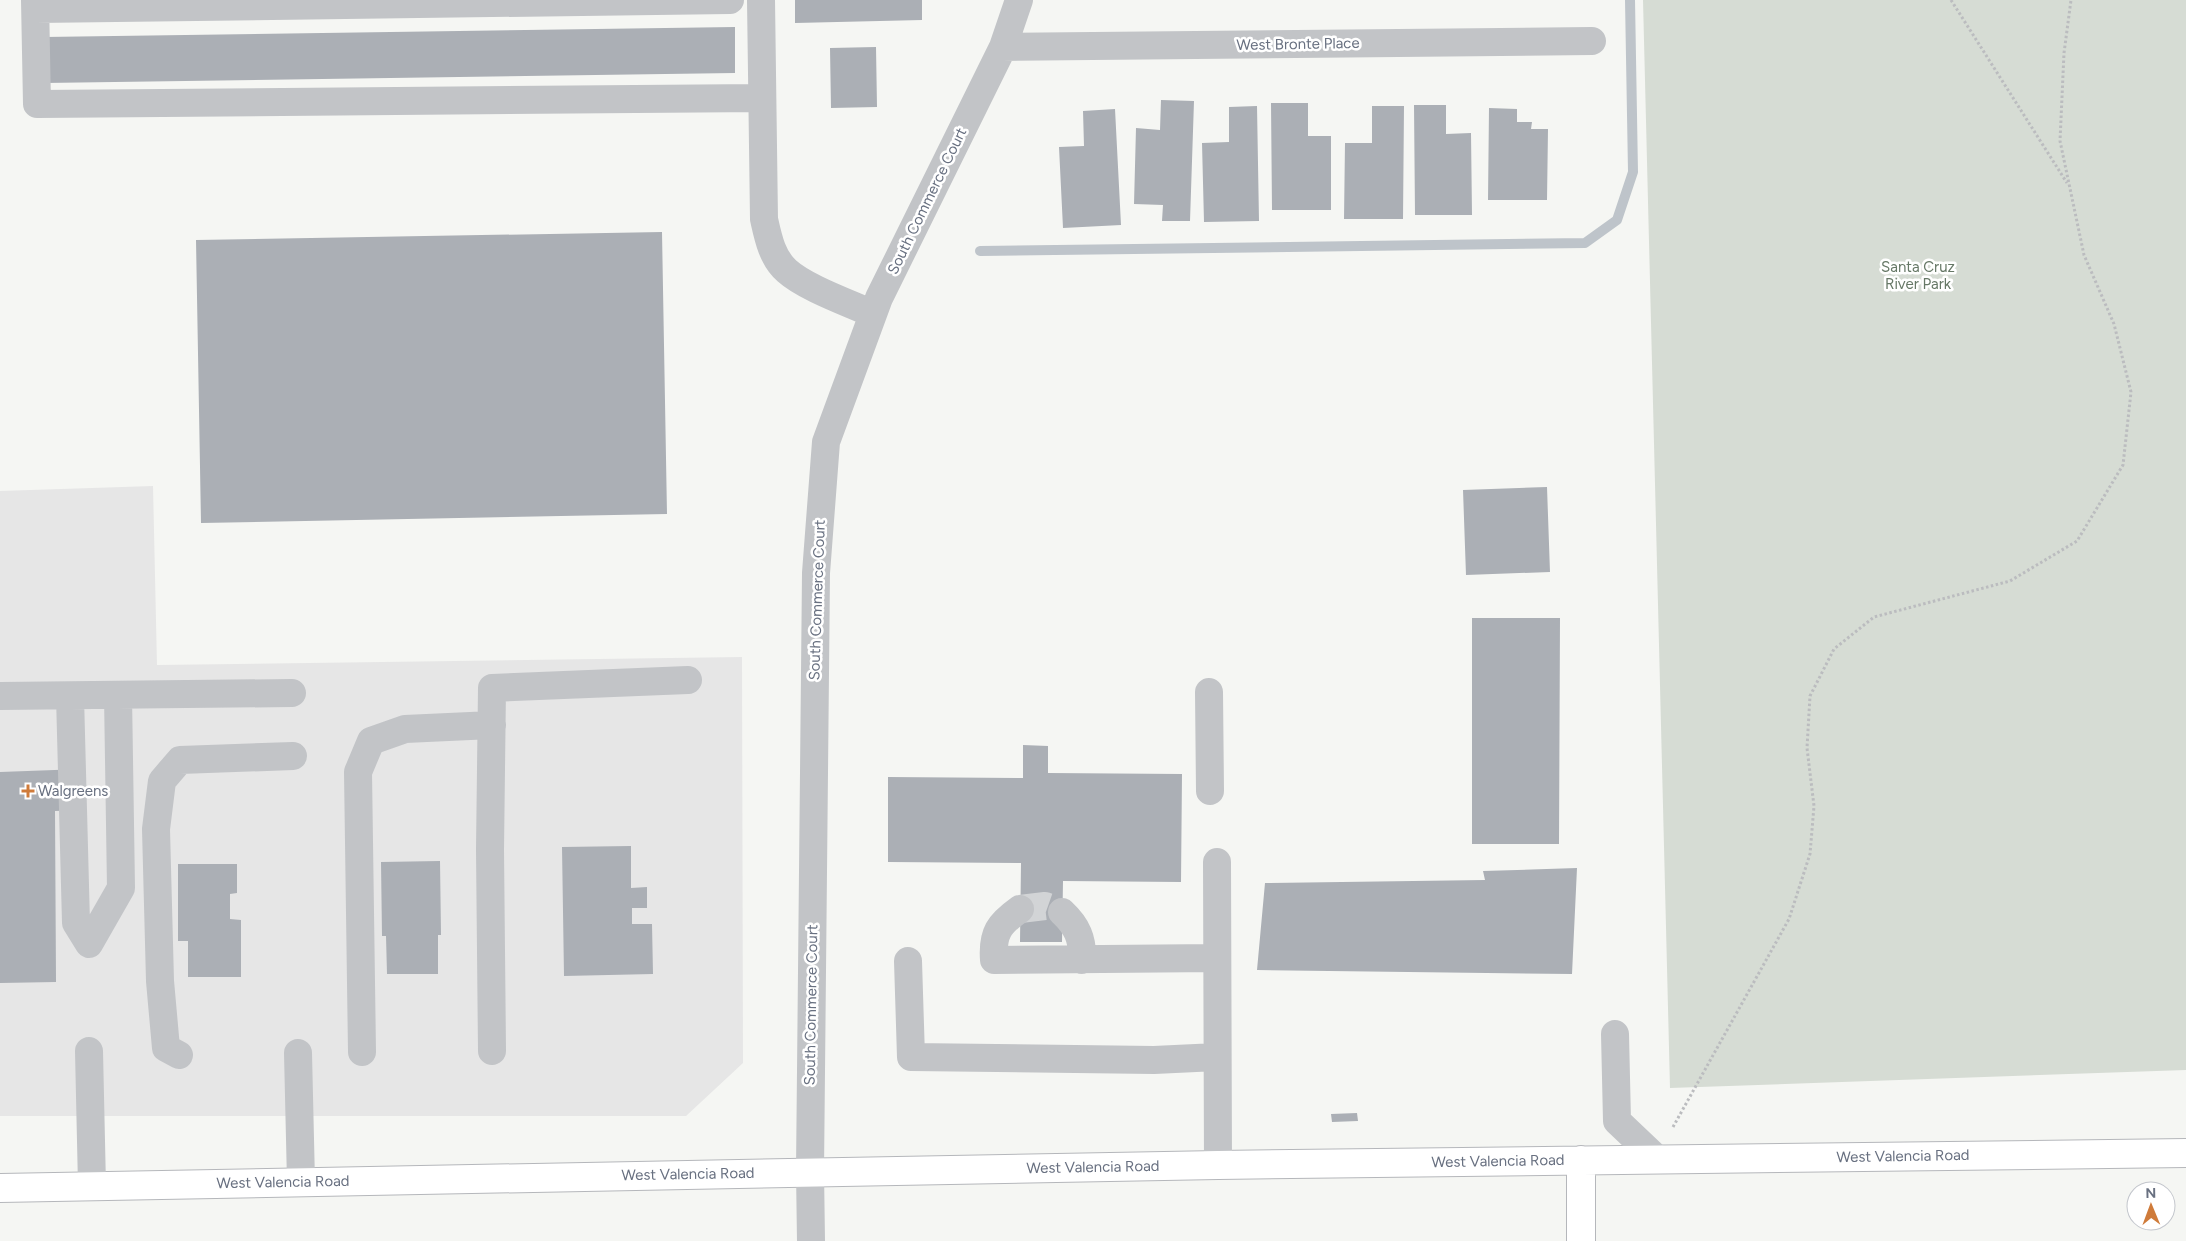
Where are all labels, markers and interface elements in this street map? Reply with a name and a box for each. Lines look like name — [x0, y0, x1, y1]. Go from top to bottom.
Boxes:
street label: West Bronte Place — [1236, 34, 1360, 54]
street label: South Commerce Court — [884, 124, 971, 277]
park label: Santa Cruz River Park — [1881, 258, 1955, 293]
street label: South Commerce Court — [805, 519, 829, 681]
place label: Walgreens — [38, 782, 108, 800]
marker: Walgreens — [22, 785, 34, 797]
street label: South Commerce Court — [801, 924, 821, 1086]
street label: West Valencia Road — [1836, 1146, 1970, 1166]
street label: West Valencia Road — [1431, 1151, 1565, 1171]
street label: West Valencia Road — [1026, 1157, 1160, 1177]
street label: West Valencia Road — [621, 1164, 755, 1184]
street label: West Valencia Road — [216, 1172, 350, 1192]
north arrow — [2126, 1181, 2176, 1231]
text: N — [2145, 1185, 2156, 1202]

